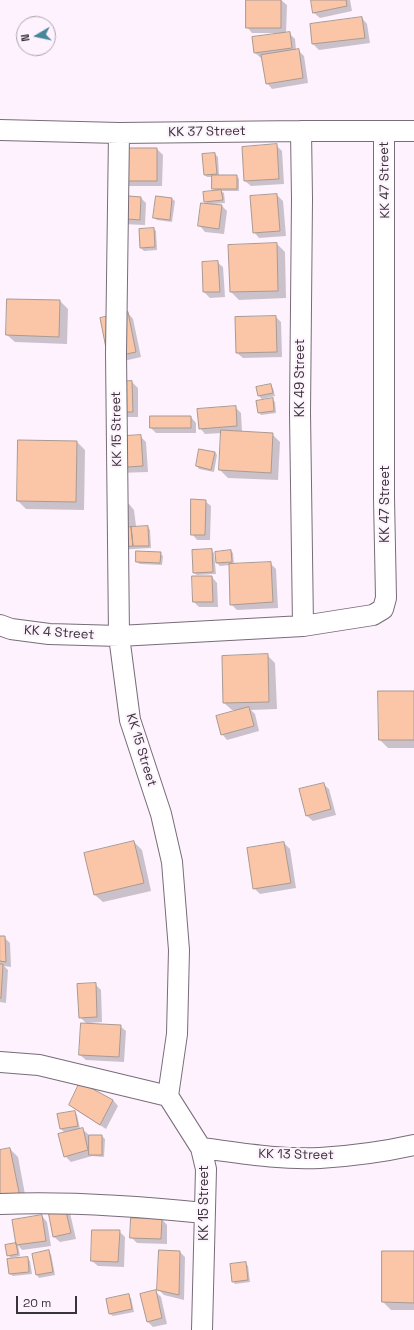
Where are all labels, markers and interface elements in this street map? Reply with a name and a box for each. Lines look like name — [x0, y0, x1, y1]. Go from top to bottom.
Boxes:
north arrow — [16, 16, 56, 56]
text: N — [18, 33, 33, 42]
street label: KK 37 Street — [168, 124, 246, 140]
street label: KK 47 Street — [377, 141, 393, 219]
street label: KK 49 Street — [292, 339, 308, 417]
street label: KK 15 Street — [109, 391, 125, 467]
street label: KK 47 Street — [377, 465, 393, 543]
street label: KK 4 Street — [23, 623, 95, 643]
street label: KK 15 Street — [123, 712, 159, 788]
street label: KK 13 Street — [258, 1147, 334, 1163]
street label: KK 15 Street — [196, 1165, 212, 1241]
scale bar — [18, 1288, 79, 1314]
text: 20 m — [23, 1295, 51, 1311]

